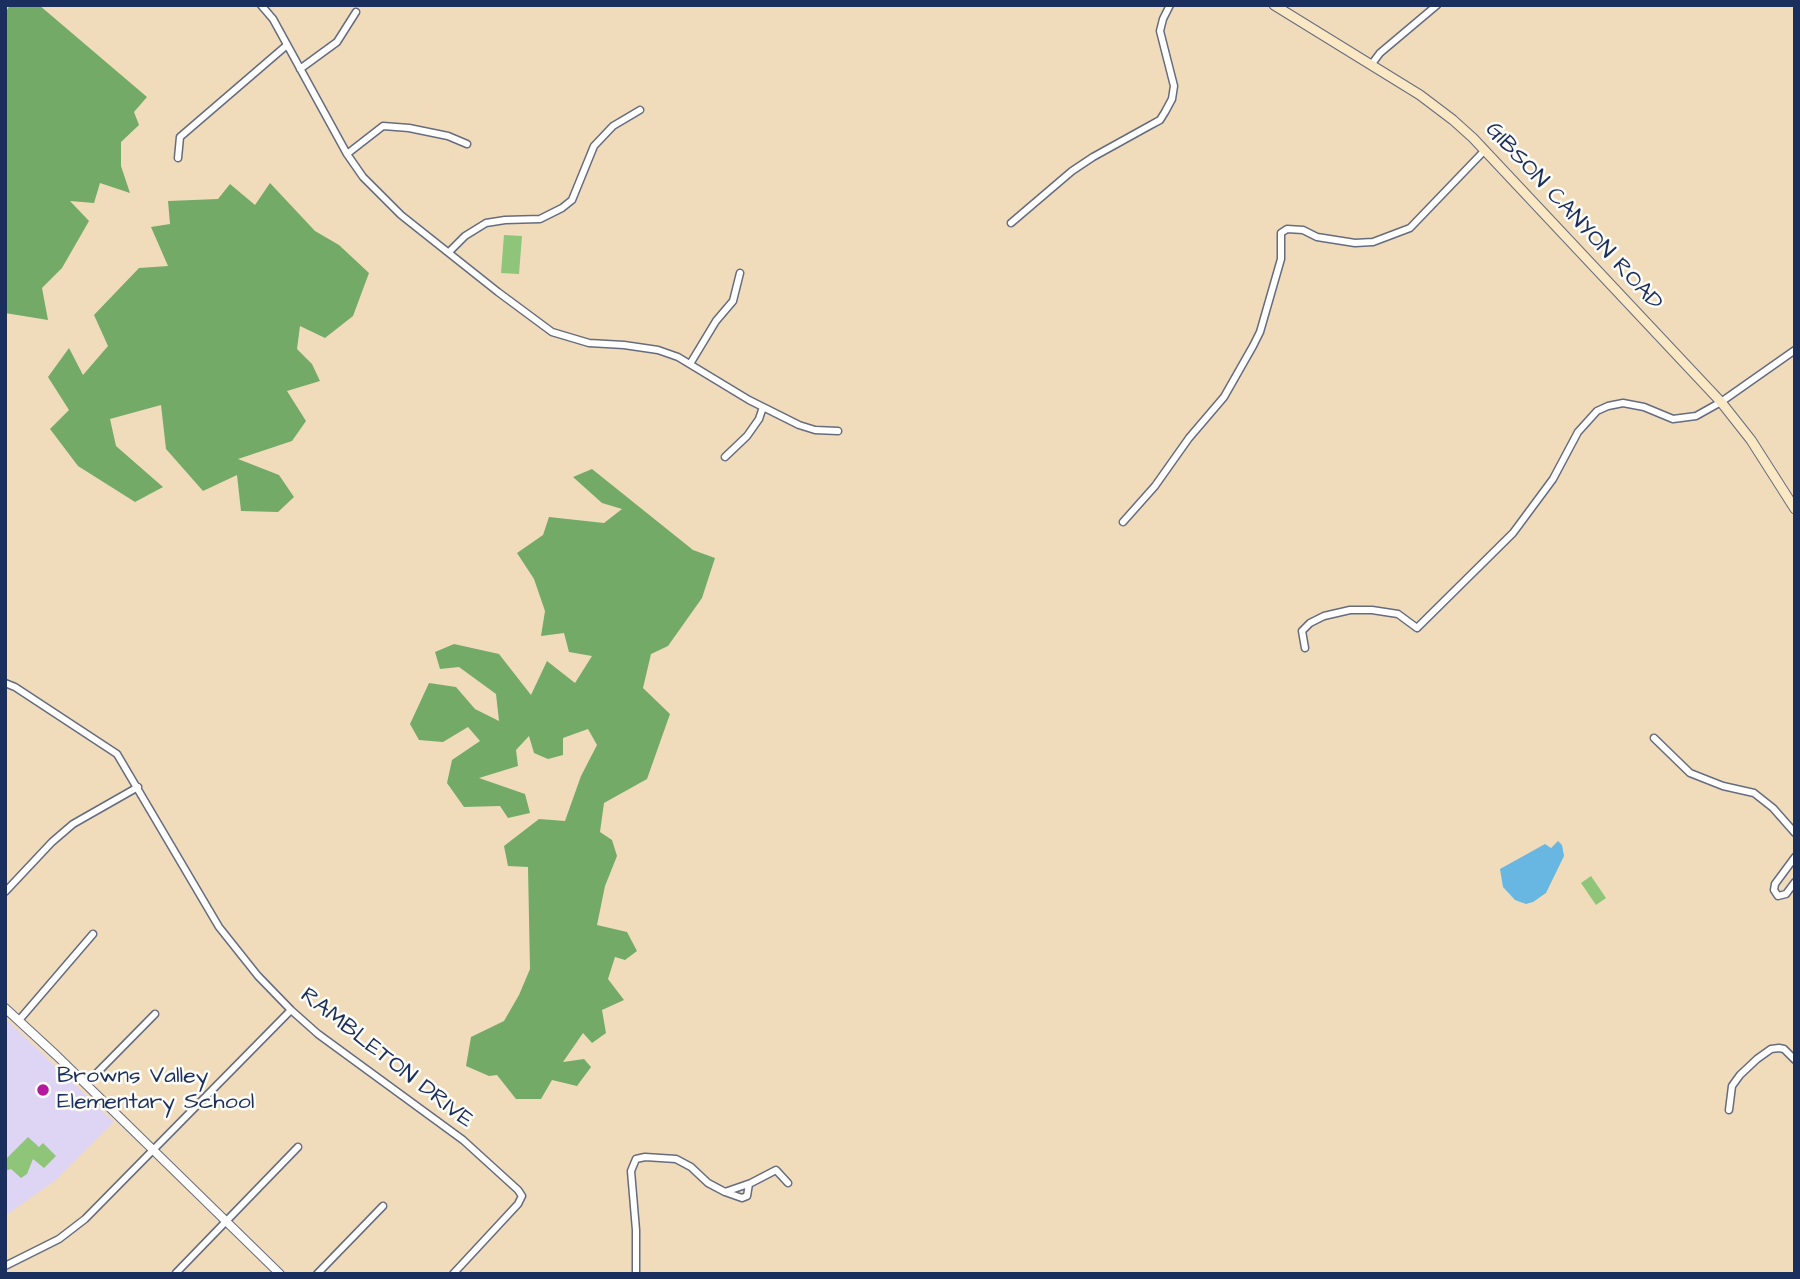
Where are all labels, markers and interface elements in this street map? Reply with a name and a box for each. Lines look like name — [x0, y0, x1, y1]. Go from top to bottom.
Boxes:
street label: GIBSON CANYON ROAD — [1478, 117, 1668, 317]
street label: RAMBLETON DRIVE — [294, 983, 478, 1135]
place label: Browns Valley Elementary School — [57, 1063, 254, 1117]
marker: Browns Valley Elementary School — [35, 1082, 51, 1098]

